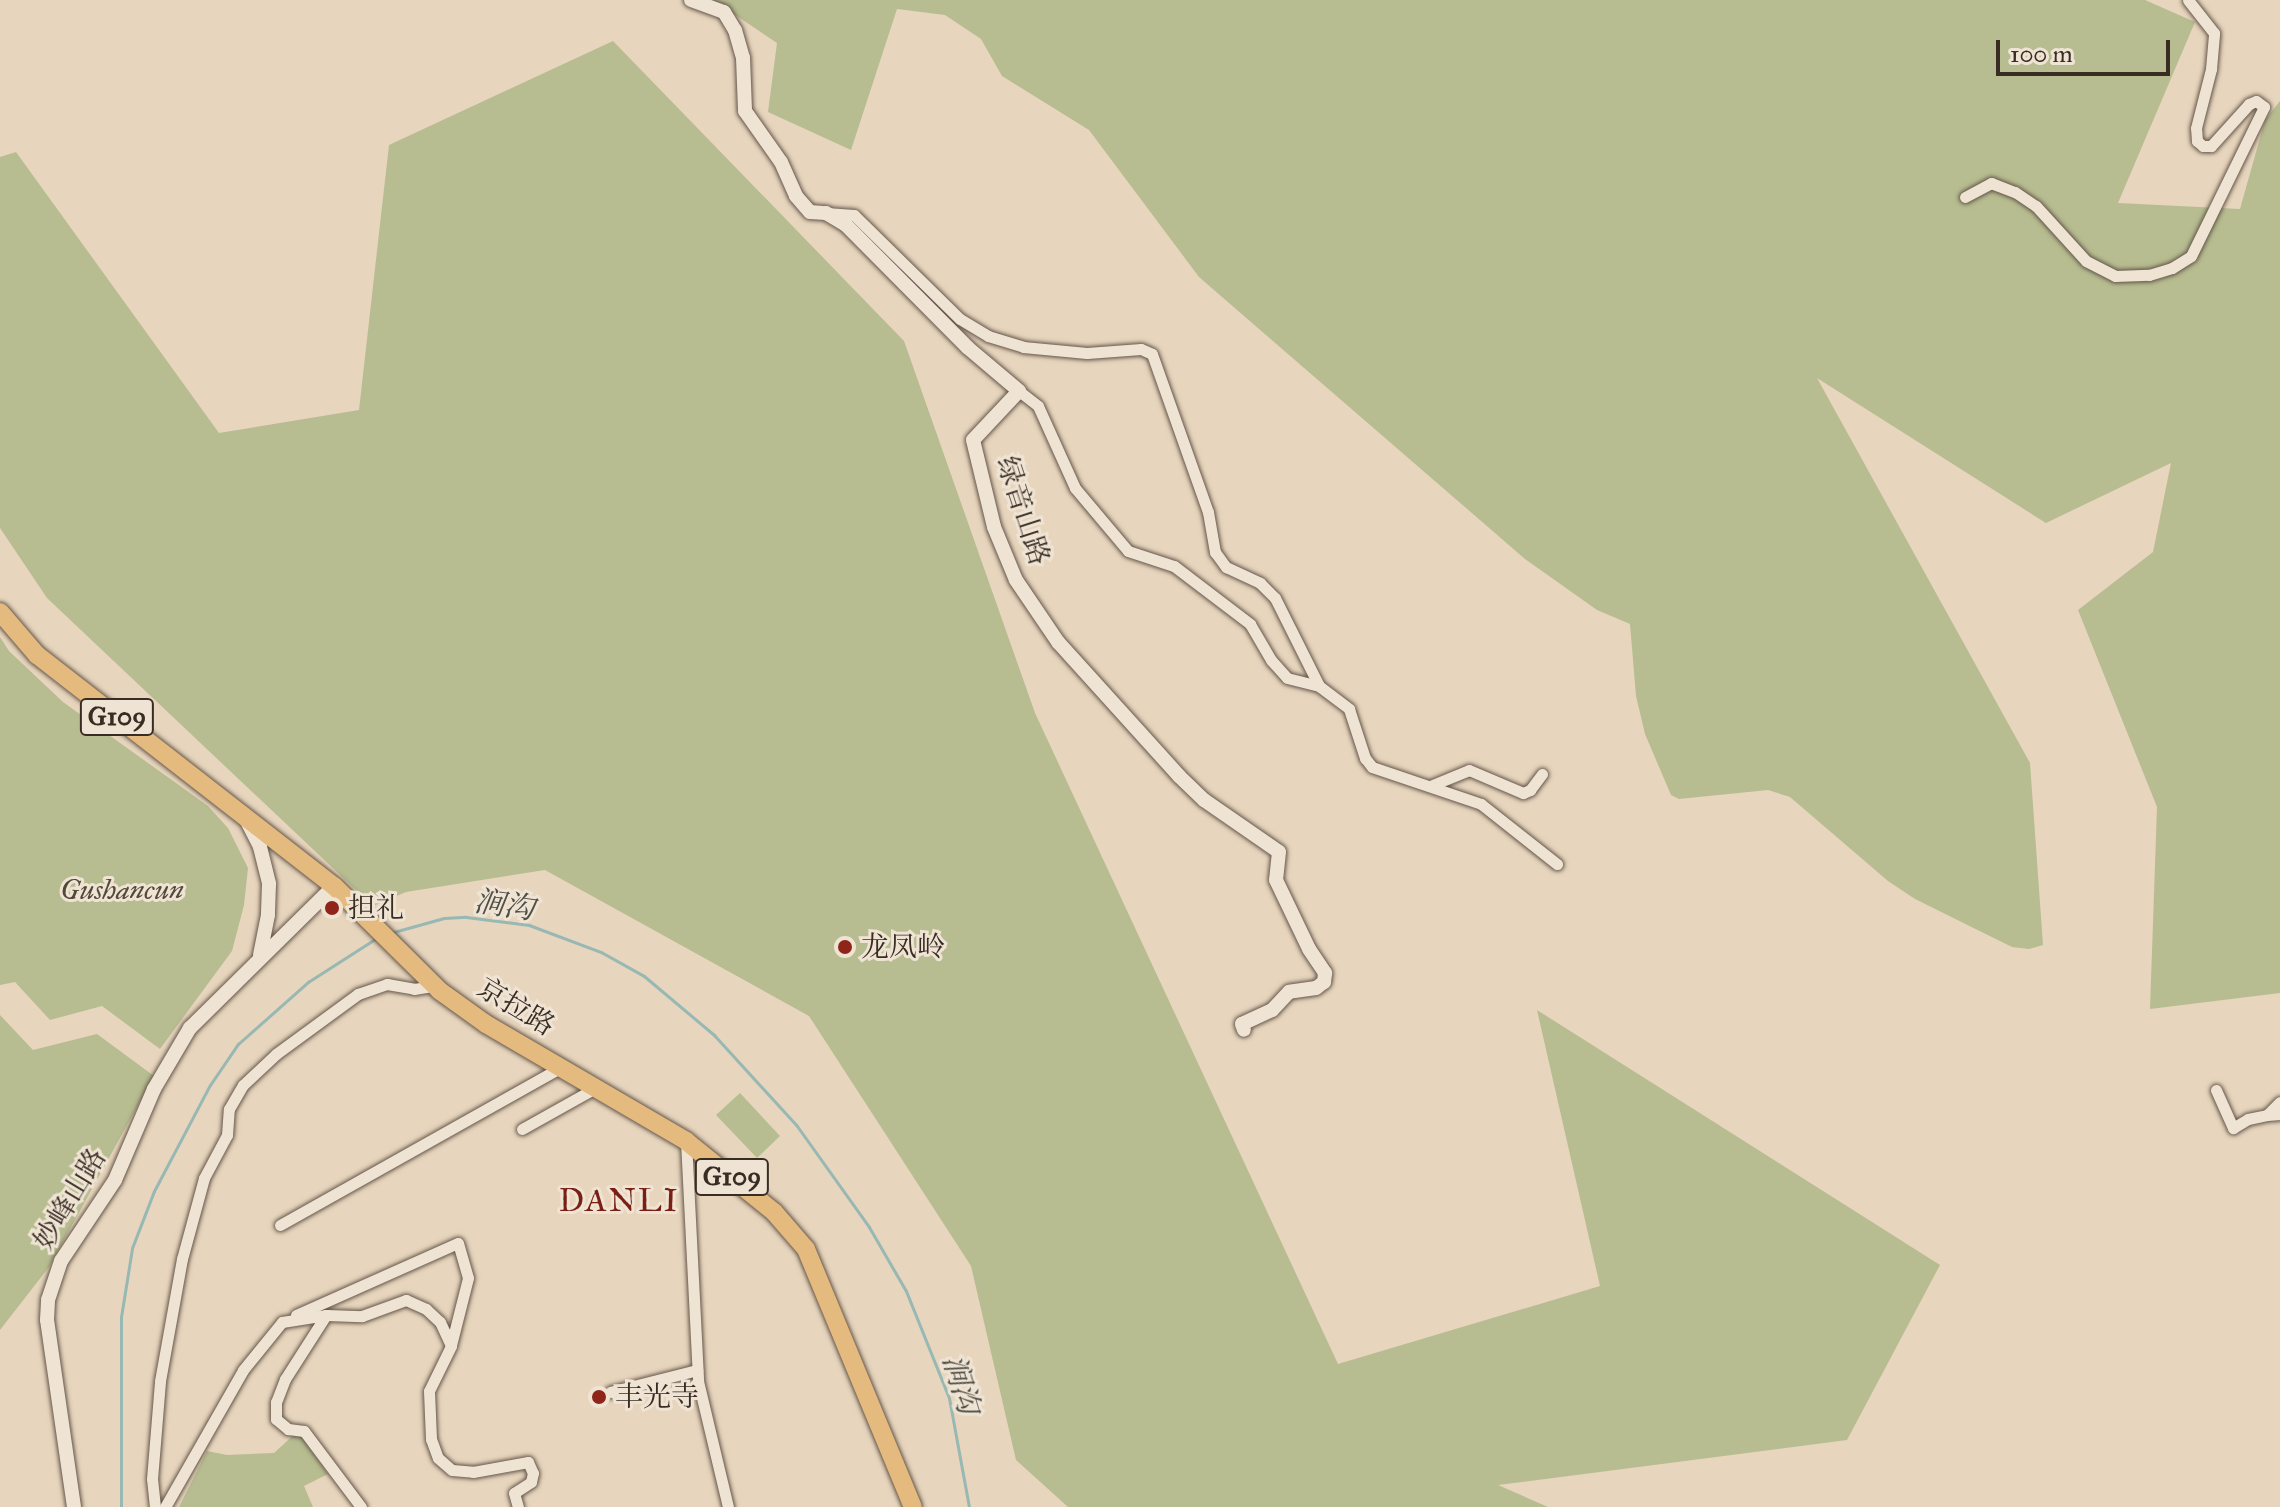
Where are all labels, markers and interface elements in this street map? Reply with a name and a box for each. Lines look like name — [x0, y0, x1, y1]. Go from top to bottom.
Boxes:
scale bar — [2000, 24, 2174, 74]
text: 100 m — [2010, 39, 2073, 69]
street label: 绿音山路 — [990, 453, 1056, 569]
road number: G109 — [79, 695, 155, 739]
park label: Gushancun — [60, 873, 184, 907]
water label: 涧沟 — [472, 883, 536, 927]
place label: 担礼 — [348, 891, 404, 925]
marker: 担礼 — [323, 899, 341, 917]
place label: 龙凤岭 — [861, 930, 945, 964]
marker: 龙凤岭 — [836, 938, 854, 956]
street label: 京拉路 — [471, 971, 561, 1043]
street label: 妙峰山路 — [27, 1142, 113, 1256]
road number: G109 — [694, 1155, 770, 1199]
district label: DANLI — [559, 1182, 679, 1220]
water label: 涧沟 — [935, 1350, 987, 1418]
place label: 丰光寺 — [615, 1380, 699, 1414]
marker: 丰光寺 — [590, 1388, 608, 1406]

